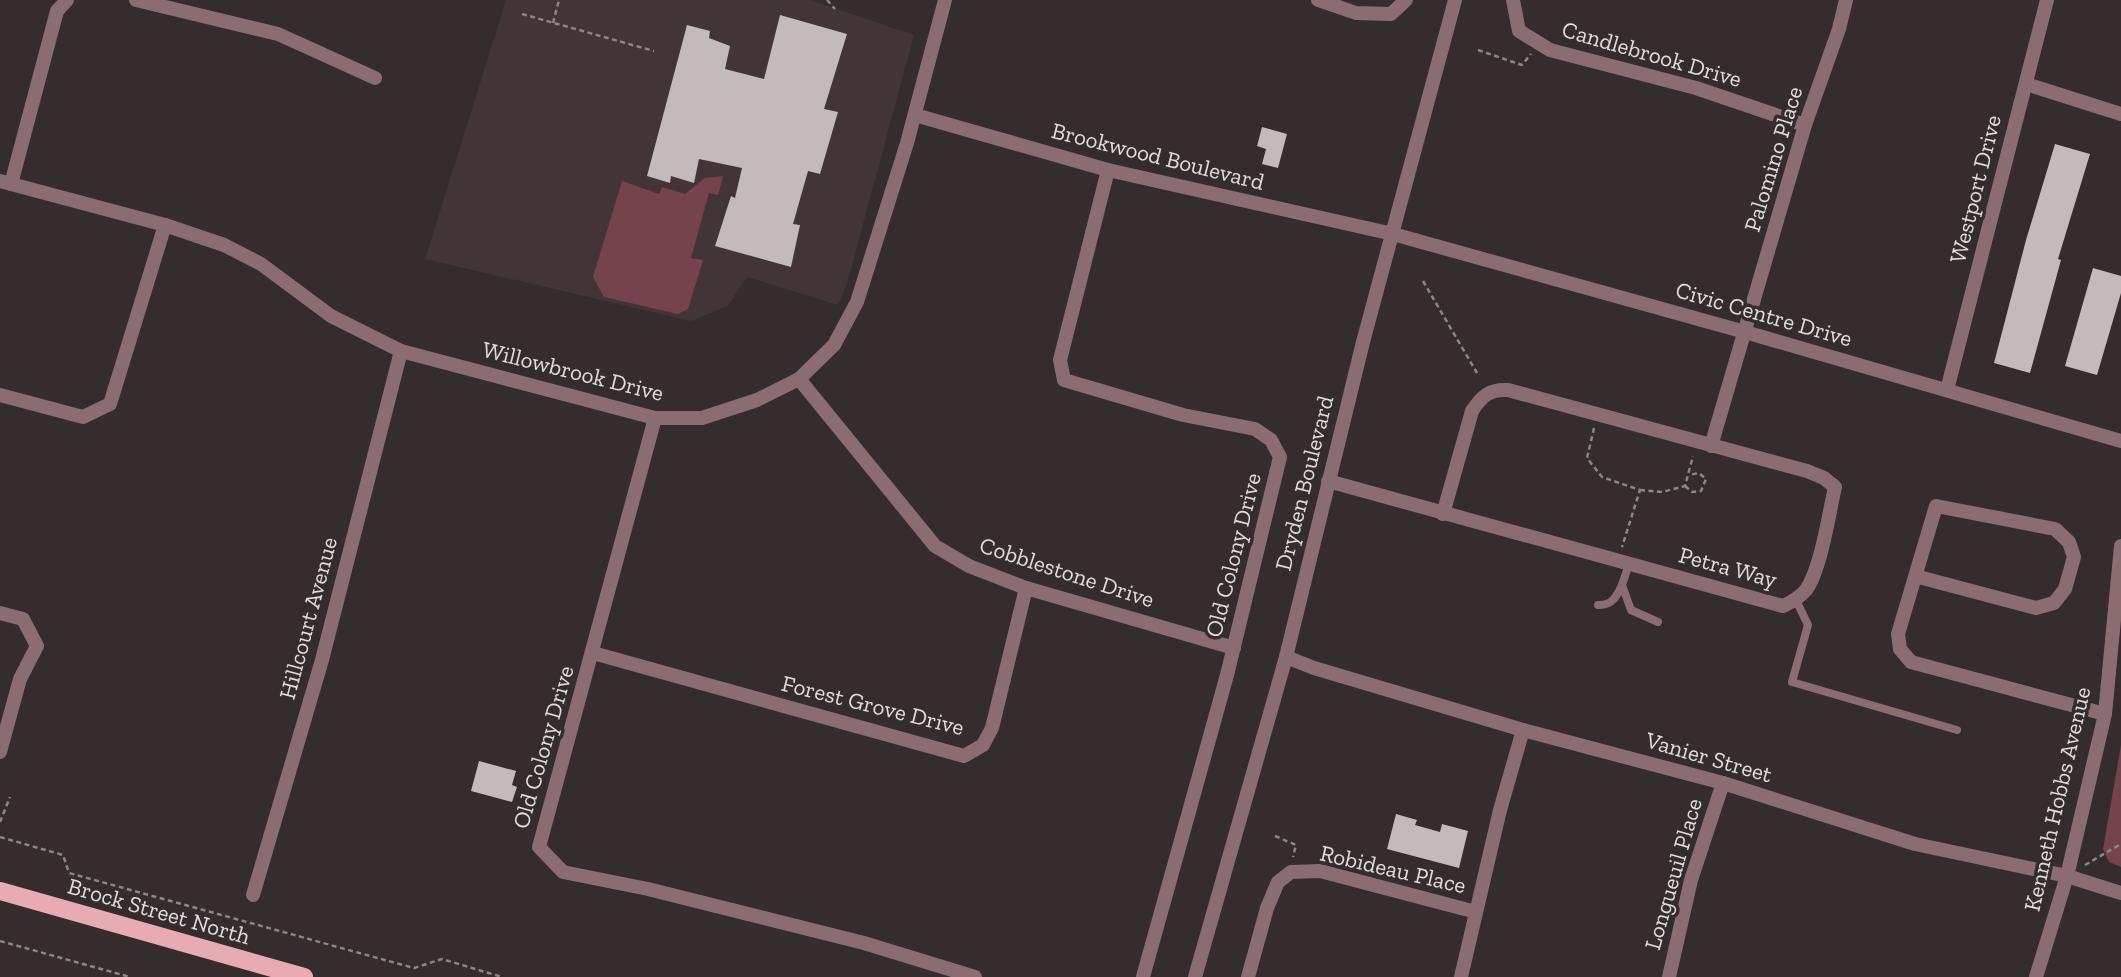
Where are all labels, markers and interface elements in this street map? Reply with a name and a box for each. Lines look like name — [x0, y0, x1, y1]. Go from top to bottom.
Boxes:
street label: Candlebrook Drive — [1559, 15, 1745, 93]
street label: Palomino Place — [1738, 83, 1808, 235]
street label: Westport Drive — [1943, 112, 2007, 266]
street label: Brookwood Boulevard — [1049, 116, 1268, 196]
street label: Civic Centre Drive — [1673, 275, 1855, 353]
street label: Willowbrook Drive — [479, 335, 667, 407]
street label: Dryden Boulevard — [1269, 392, 1339, 573]
street label: Old Colony Drive — [1199, 470, 1267, 640]
street label: Cobblestone Drive — [976, 531, 1158, 613]
street label: Hillcourt Avenue — [273, 534, 343, 702]
street label: Petra Way — [1676, 541, 1780, 594]
street label: Old Colony Drive — [506, 662, 580, 832]
street label: Forest Grove Drive — [779, 669, 967, 741]
street label: Kenneth Hobbs Avenue — [2018, 684, 2096, 914]
street label: Vanier Street — [1642, 725, 1776, 789]
street label: Longueuil Place — [1638, 795, 1708, 953]
street label: Robideau Place — [1317, 839, 1469, 899]
street label: Brock Street North — [65, 872, 253, 950]

